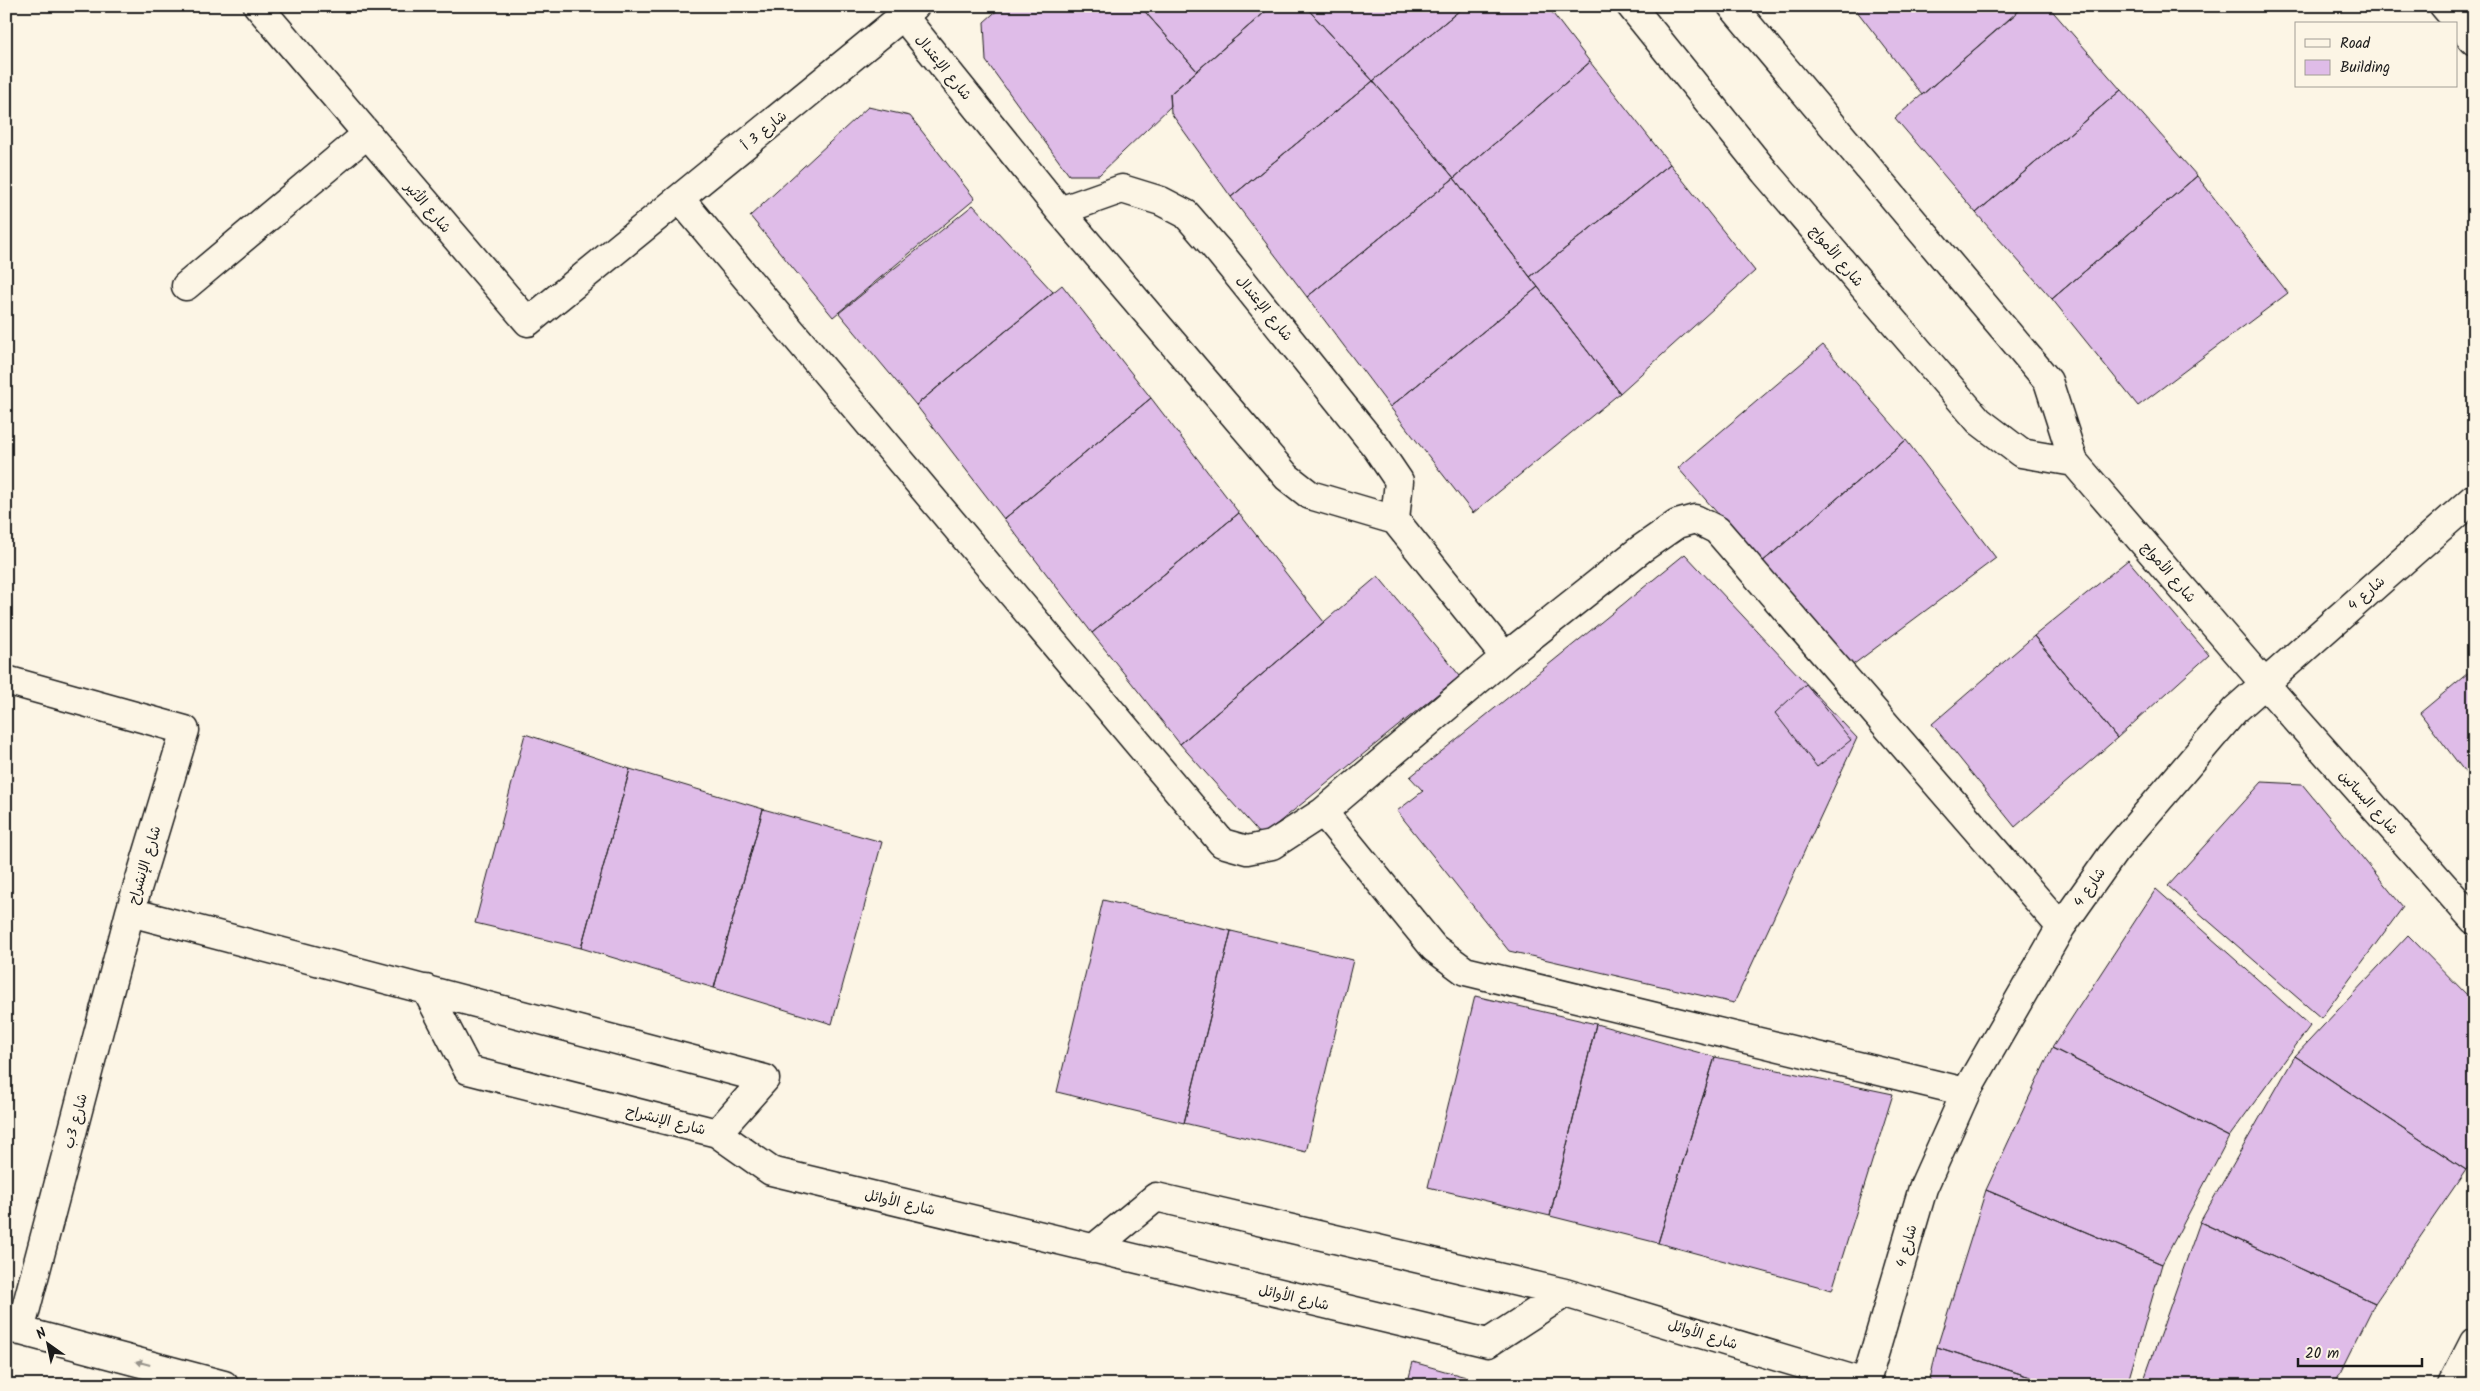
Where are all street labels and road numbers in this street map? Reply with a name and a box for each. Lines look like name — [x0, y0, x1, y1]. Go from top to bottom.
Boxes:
street label: شارع الإعتدال — [910, 30, 977, 105]
street label: شارع 3 أ — [737, 106, 792, 156]
street label: شارع الأثير — [398, 176, 456, 238]
street label: شارع الأمواج — [1804, 221, 1869, 292]
street label: شارع الإعتدال — [1231, 271, 1298, 346]
street label: شارع الأمواج — [2136, 537, 2201, 608]
street label: شارع 4 — [2343, 571, 2390, 616]
street label: شارع البساتين — [2333, 765, 2403, 840]
street label: شارع الإنشراح — [123, 823, 167, 907]
street label: شارع 4 — [2068, 863, 2111, 912]
street label: شارع 3ب — [58, 1091, 94, 1151]
street label: شارع الإنشراح — [624, 1100, 708, 1141]
street label: شارع الأوائل — [862, 1184, 937, 1222]
street label: شارع 4 — [1890, 1222, 1924, 1270]
street label: شارع الأوائل — [1256, 1279, 1331, 1317]
street label: شارع الأوائل — [1665, 1314, 1740, 1356]

